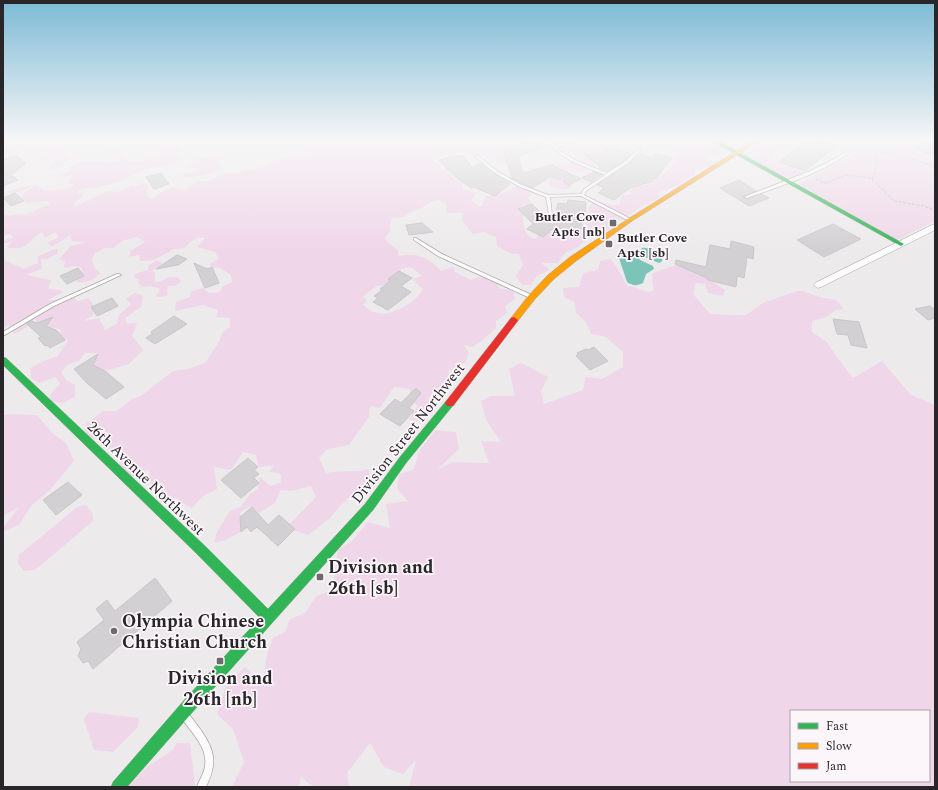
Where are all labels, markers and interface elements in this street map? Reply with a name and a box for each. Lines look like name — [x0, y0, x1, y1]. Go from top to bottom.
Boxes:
place label: Butler Cove Apts [nb] — [535, 207, 605, 242]
marker: Butler Cove Apts [nb] — [608, 218, 618, 228]
place label: Butler Cove Apts [sb] — [617, 228, 687, 263]
marker: Butler Cove Apts [sb] — [604, 239, 614, 249]
street label: Division Street Northwest — [346, 358, 471, 509]
street label: 26th Avenue Northwest — [81, 416, 210, 541]
place label: Division and 26th [sb] — [328, 554, 434, 602]
marker: Division and 26th [sb] — [315, 572, 325, 582]
place label: Olympia Chinese Christian Church — [122, 608, 267, 656]
marker: Olympia Chinese Christian Church — [109, 626, 119, 636]
marker: Division and 26th [nb] — [215, 656, 225, 666]
place label: Division and 26th [nb] — [167, 665, 273, 713]
legend — [790, 710, 930, 782]
text: Fast — [826, 717, 848, 736]
text: Slow — [826, 737, 852, 756]
text: Jam — [826, 757, 847, 776]

